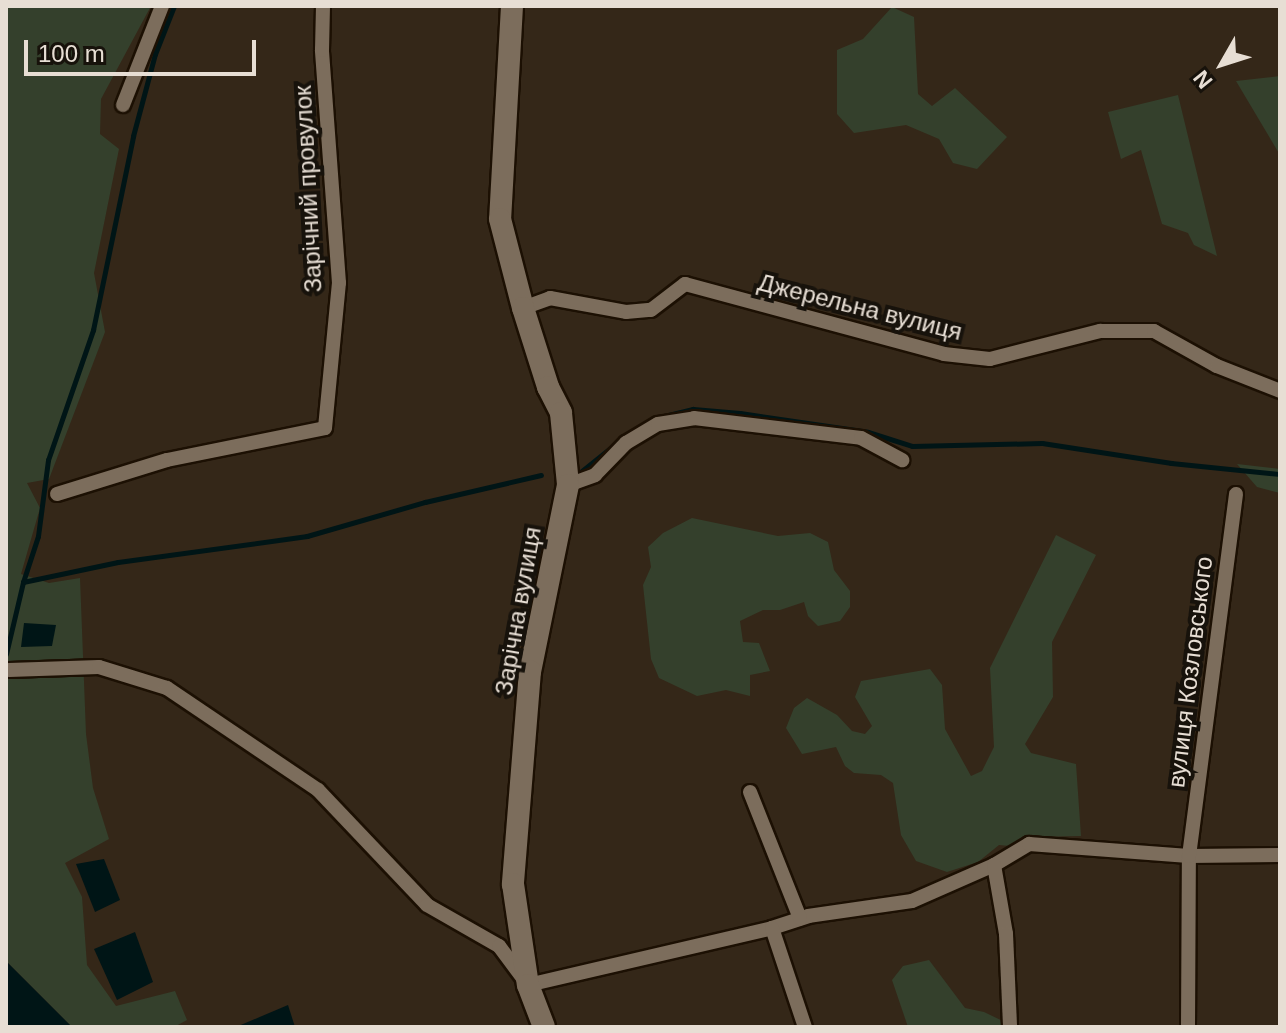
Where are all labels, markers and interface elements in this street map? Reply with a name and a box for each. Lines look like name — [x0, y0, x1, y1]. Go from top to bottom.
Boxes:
scale bar — [28, 24, 260, 74]
north arrow — [1182, 24, 1262, 104]
text: 100 m — [38, 40, 105, 67]
text: N — [1188, 65, 1218, 93]
street label: Зарічний провулок — [288, 85, 328, 293]
street label: Джерельна вулиця — [755, 268, 965, 346]
street label: Зарічна вулиця — [489, 525, 547, 697]
street label: вулиця Козловського — [1162, 555, 1218, 789]

